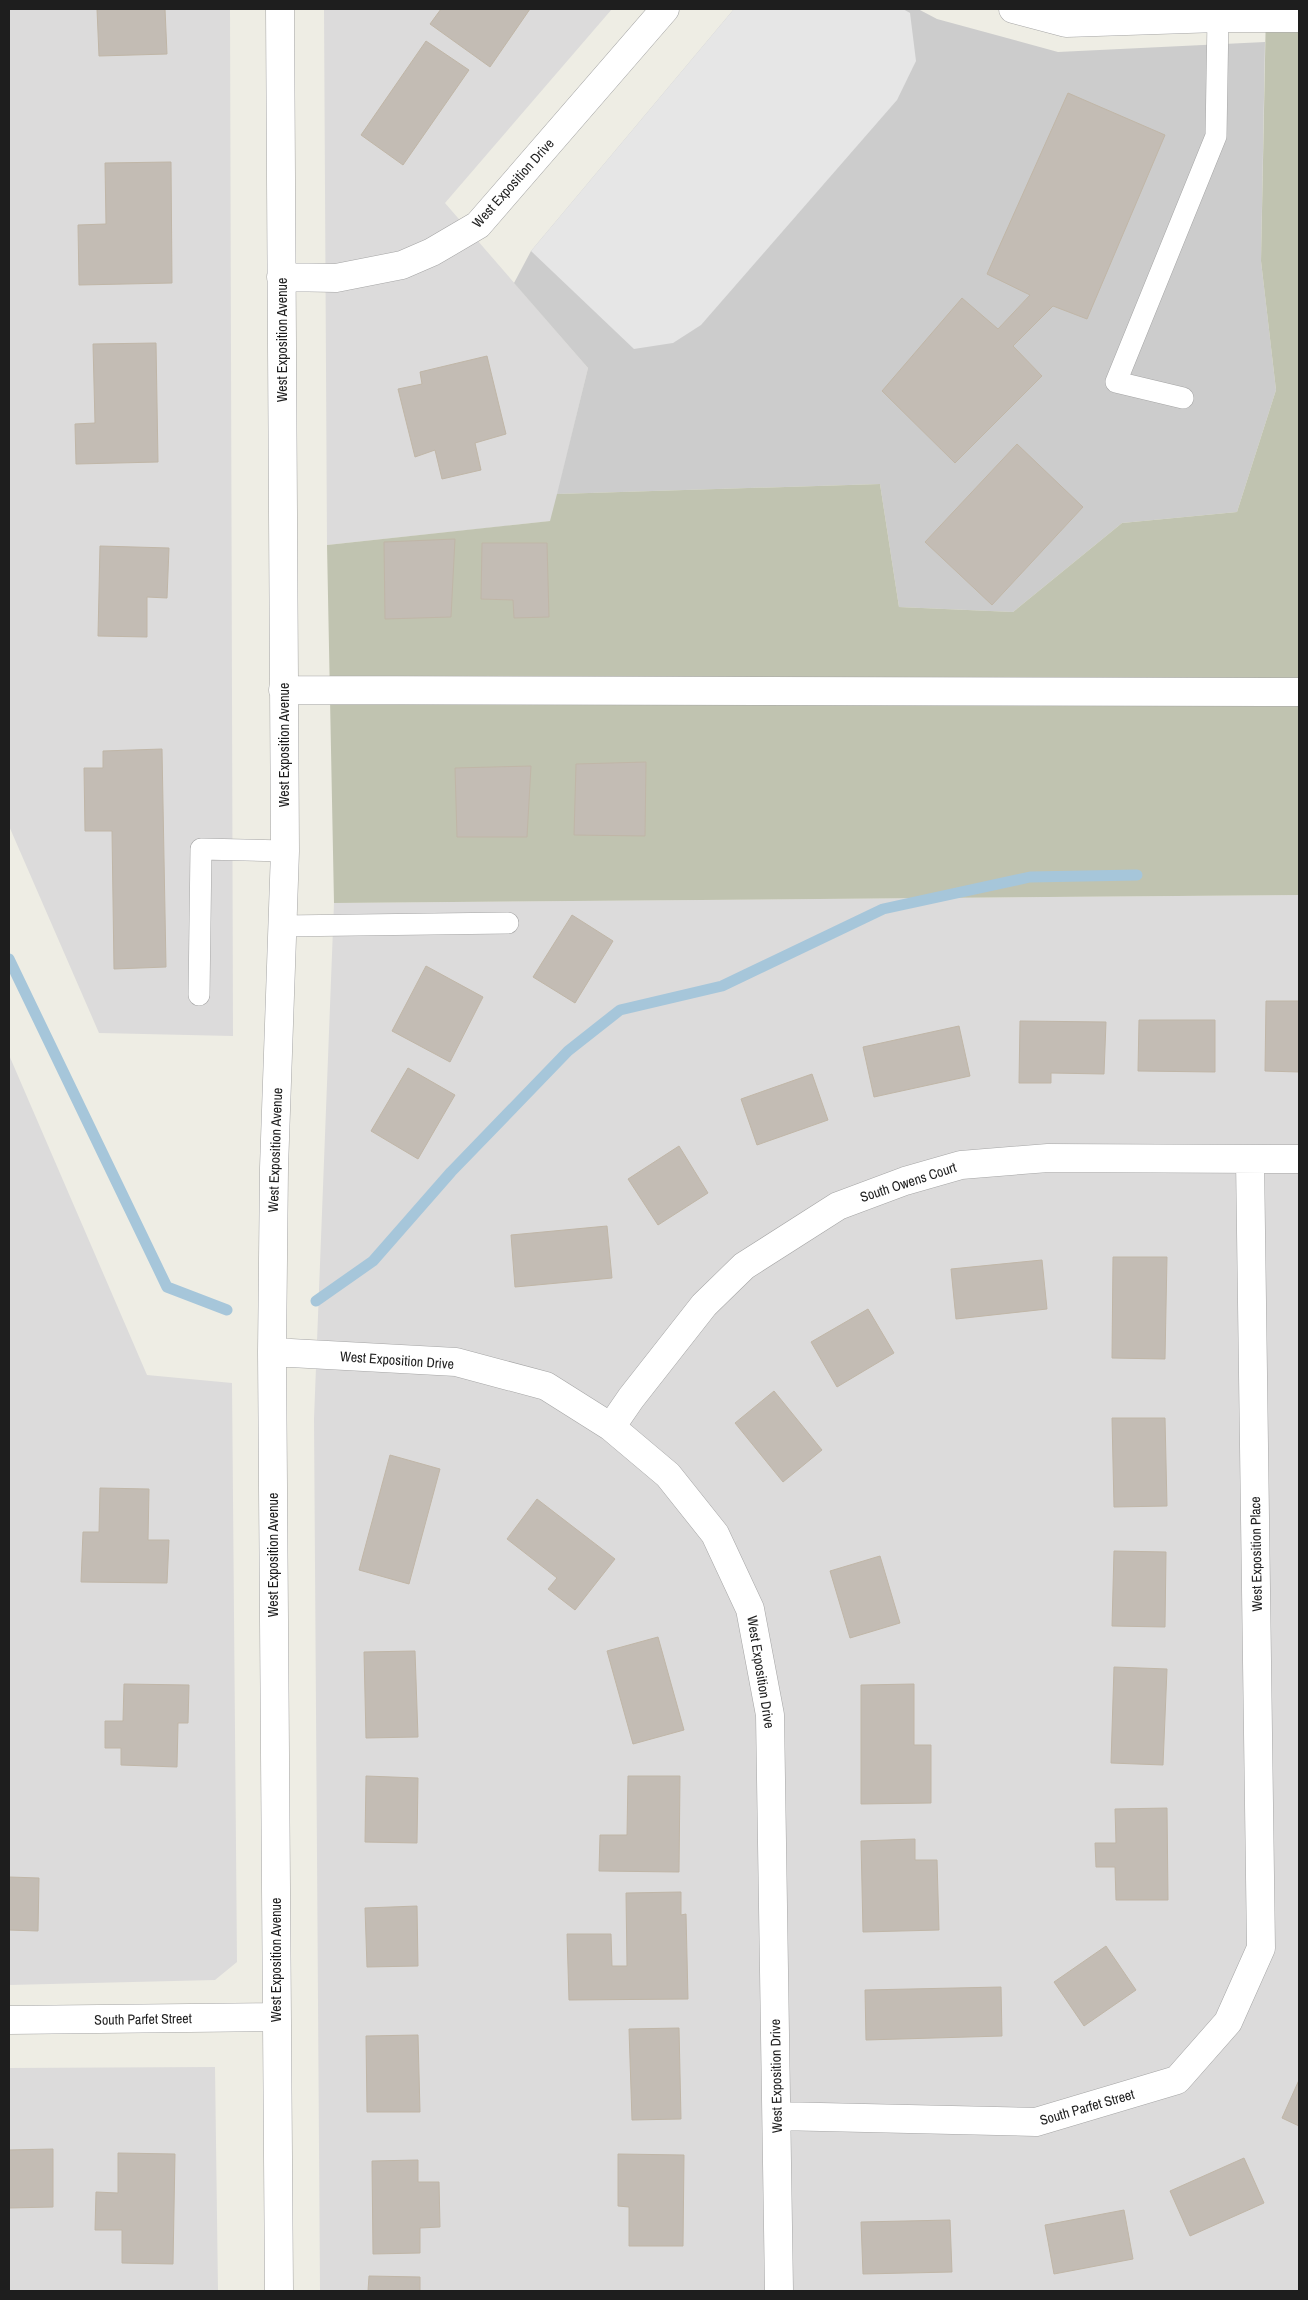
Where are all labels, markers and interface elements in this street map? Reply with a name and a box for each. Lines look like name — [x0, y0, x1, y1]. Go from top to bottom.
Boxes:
street label: West Exposition Drive — [468, 135, 558, 231]
street label: West Exposition Avenue — [273, 278, 291, 402]
street label: West Exposition Avenue — [275, 683, 293, 807]
street label: West Exposition Avenue — [264, 1087, 286, 1213]
street label: South Owens Court — [858, 1158, 958, 1206]
street label: West Exposition Drive — [340, 1347, 454, 1373]
street label: West Exposition Avenue — [264, 1493, 282, 1617]
street label: West Exposition Place — [1246, 1496, 1266, 1612]
street label: West Exposition Drive — [743, 1614, 779, 1730]
street label: West Exposition Avenue — [267, 1898, 285, 2022]
street label: South Parfet Street — [94, 2009, 192, 2029]
street label: West Exposition Drive — [766, 2019, 786, 2133]
street label: South Parfet Street — [1038, 2085, 1136, 2129]

